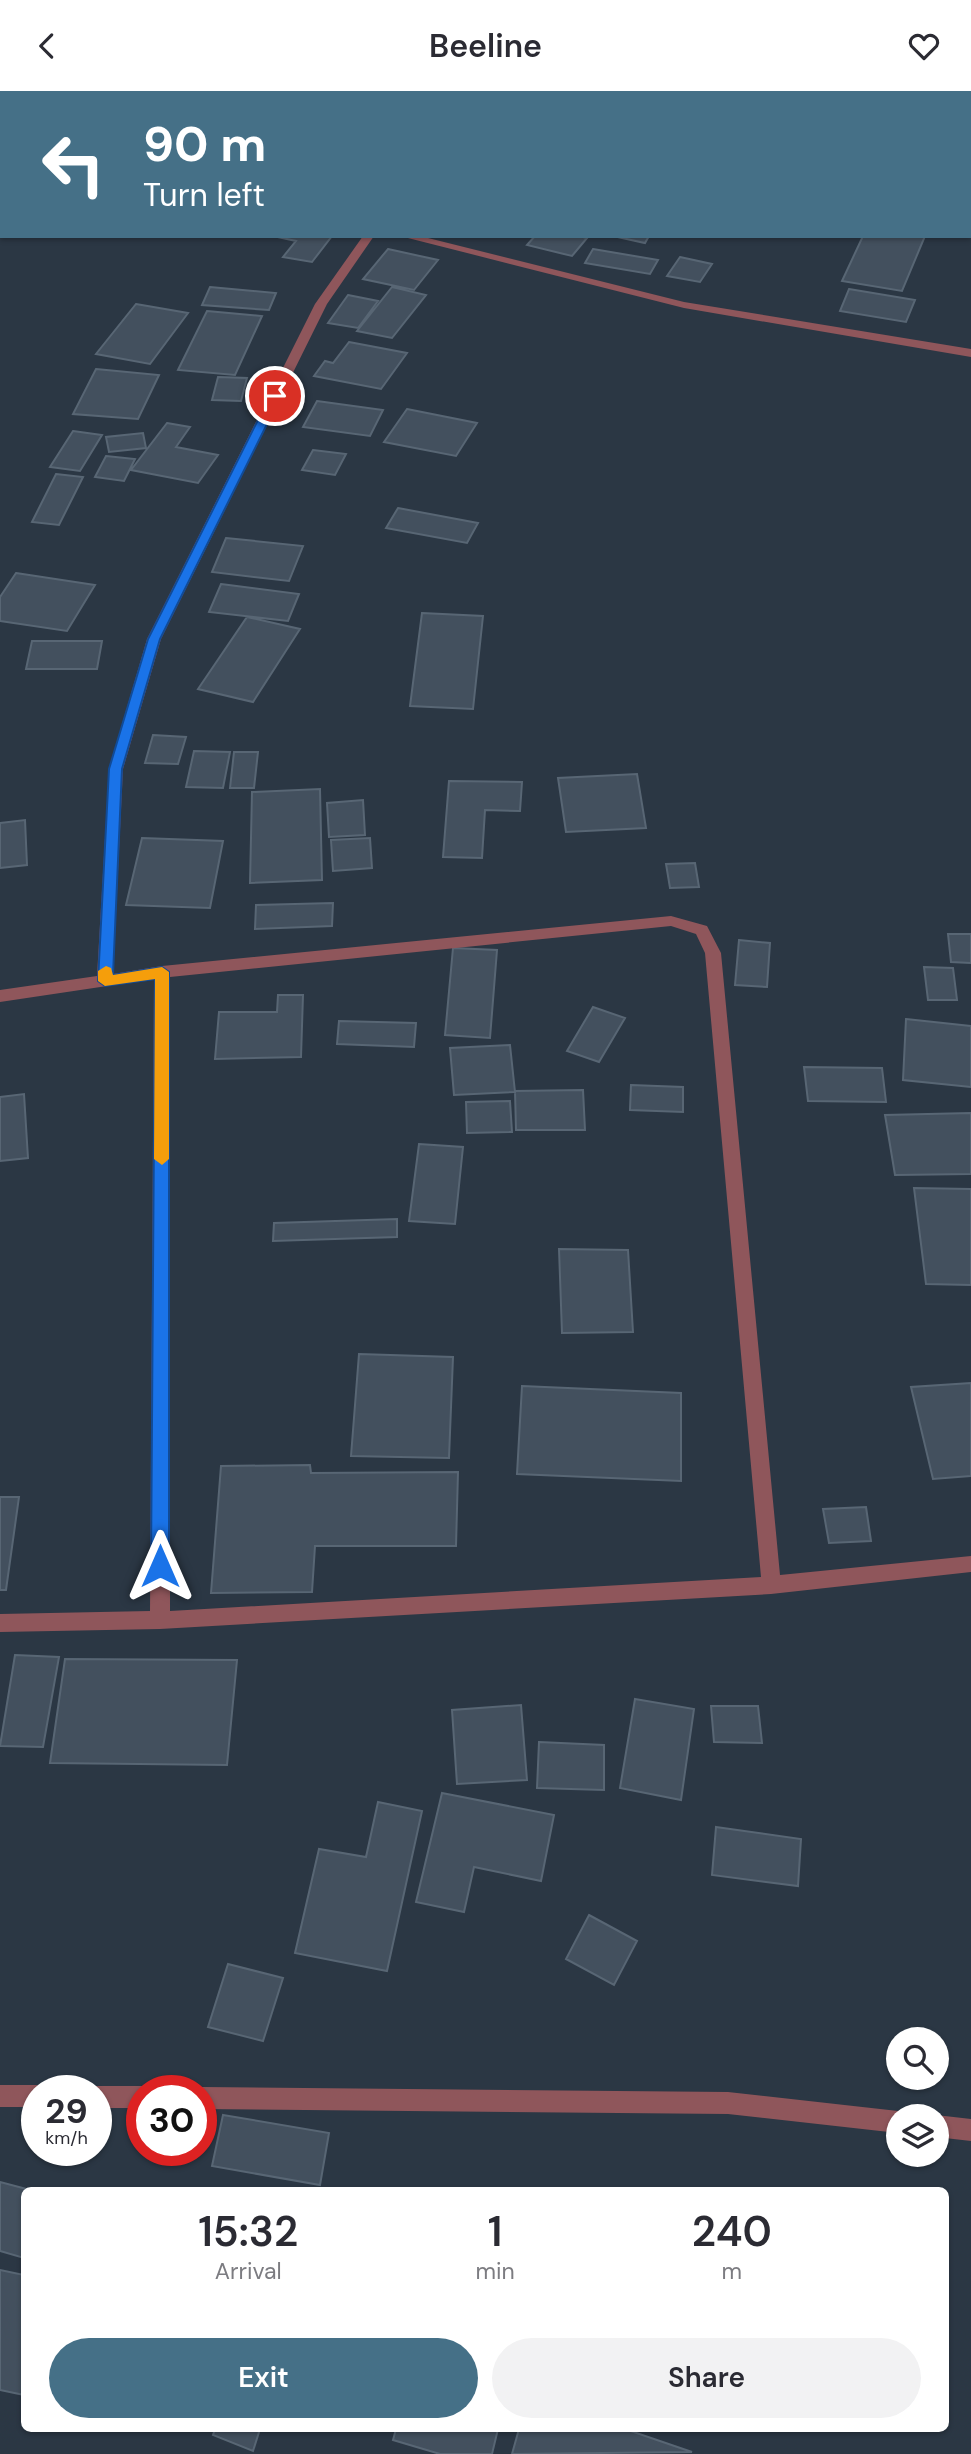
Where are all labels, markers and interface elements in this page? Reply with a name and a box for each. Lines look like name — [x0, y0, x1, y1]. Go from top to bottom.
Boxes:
text: Beeline — [429, 25, 542, 67]
icon: back — [28, 27, 66, 65]
icon: heart — [905, 27, 943, 65]
text: 90 m — [143, 112, 266, 176]
icon: left — [28, 119, 119, 210]
text: Turn left — [143, 174, 265, 216]
pin — [245, 366, 305, 426]
icon: arrive — [256, 377, 294, 415]
position arrow — [123, 1529, 197, 1603]
map controls — [886, 2027, 949, 2167]
button: search — [886, 2027, 949, 2090]
speed limit sign: 30 — [126, 2075, 217, 2166]
text: 29 — [45, 2088, 88, 2134]
button: layers — [886, 2104, 949, 2167]
text: km/h — [45, 2126, 88, 2150]
text: 15:32 — [198, 2204, 298, 2259]
text: 1 — [488, 2204, 502, 2259]
text: 240 — [692, 2204, 772, 2259]
text: Arrival — [215, 2256, 282, 2286]
text: min — [475, 2256, 515, 2286]
text: m — [722, 2256, 742, 2286]
button: Exit — [49, 2338, 478, 2418]
button: Share — [492, 2338, 921, 2418]

